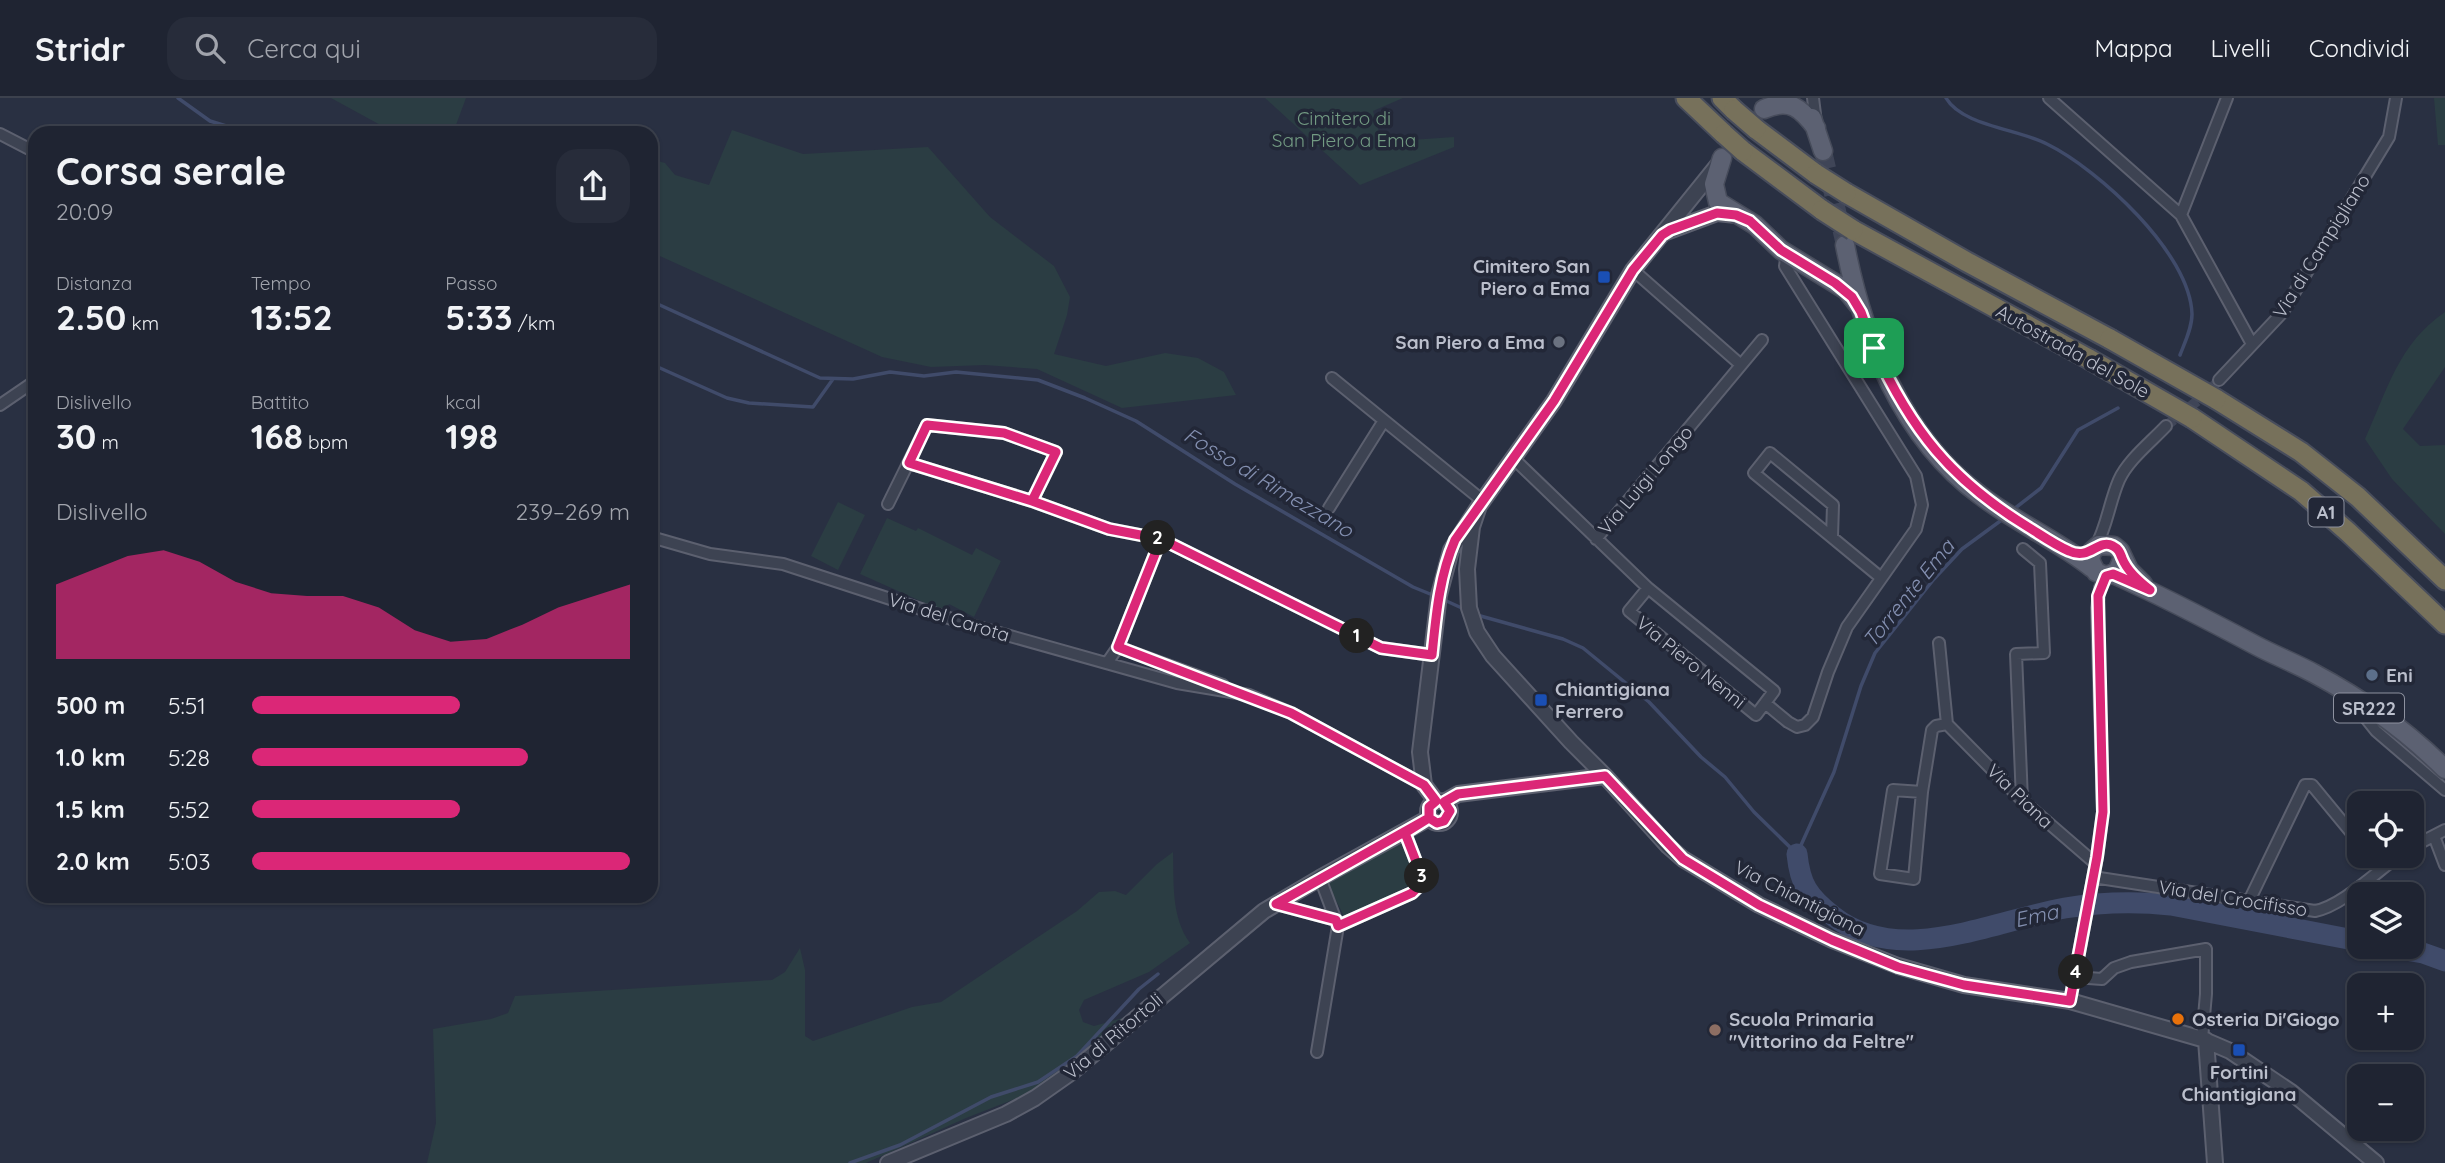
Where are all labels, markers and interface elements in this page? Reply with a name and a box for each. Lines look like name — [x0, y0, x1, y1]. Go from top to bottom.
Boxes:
search box — [167, 17, 657, 80]
text: Stridr — [35, 28, 125, 69]
icon: search — [191, 29, 229, 67]
text: Cerca qui — [247, 32, 361, 65]
text: Mappa — [2095, 33, 2173, 63]
text: Livelli — [2211, 33, 2271, 63]
text: Condividi — [2309, 33, 2410, 63]
park label: Cimitero di San Piero a Ema — [1272, 106, 1416, 152]
text: Corsa serale — [56, 147, 286, 195]
button: share — [556, 149, 630, 223]
street label: Via di Campigliano — [2267, 170, 2375, 322]
text: 20:09 — [56, 197, 113, 226]
place label: Cimitero San Piero a Ema — [1473, 254, 1590, 300]
marker: Cimitero San Piero a Ema — [1596, 269, 1612, 285]
text: Distanza — [56, 271, 132, 295]
text: Tempo — [251, 271, 311, 295]
text: Passo — [445, 271, 497, 295]
text: 2.50 — [56, 295, 126, 339]
text: 13:52 — [251, 295, 333, 339]
text: 5:33 — [445, 295, 513, 339]
street label: Autostrada del Sole — [1992, 299, 2154, 403]
text: km — [126, 311, 159, 335]
text: /km — [513, 311, 555, 335]
pin — [1844, 318, 1904, 378]
icon: arrive — [1855, 329, 1893, 367]
place label: San Piero a Ema — [1395, 330, 1545, 354]
marker: San Piero a Ema — [1551, 334, 1567, 350]
text: Dislivello — [56, 390, 132, 414]
text: Battito — [251, 390, 309, 414]
text: kcal — [445, 390, 481, 414]
text: 30 — [56, 414, 96, 458]
text: 168 — [251, 414, 303, 458]
text: 198 — [445, 414, 498, 458]
water label: Fosso di Rimezzano — [1180, 421, 1359, 543]
street label: Via Luigi Longo — [1592, 421, 1698, 539]
text: m — [96, 430, 119, 454]
text: bpm — [303, 430, 348, 454]
text: Dislivello — [56, 497, 148, 526]
text: 239–269 m — [515, 497, 630, 526]
road number: A1 — [2308, 498, 2344, 526]
pin: 2 — [1140, 520, 1176, 556]
text: 2 — [1152, 525, 1163, 549]
water label: Torrente Ema — [1857, 533, 1960, 652]
street label: Via del Carota — [885, 587, 1013, 647]
street label: Via Piero Nenni — [1632, 611, 1750, 713]
pin: 1 — [1340, 618, 1374, 654]
text: 1 — [1353, 623, 1360, 647]
place label: Eni — [2386, 663, 2413, 687]
marker: Eni — [2364, 667, 2380, 683]
place label: Chiantigiana Ferrero — [1555, 677, 1670, 723]
text: 500 m — [56, 691, 125, 720]
text: 5:51 — [168, 691, 206, 720]
marker: Chiantigiana Ferrero — [1533, 692, 1549, 708]
road number: SR222 — [2334, 694, 2404, 722]
text: 1.0 km — [56, 743, 126, 772]
text: 5:28 — [168, 743, 210, 772]
street label: Via Piana — [1982, 759, 2058, 833]
map controls — [2347, 791, 2424, 1141]
button: locate — [2347, 791, 2424, 868]
text: 1.5 km — [56, 795, 125, 824]
text: 5:52 — [168, 795, 210, 824]
text: 2.0 km — [56, 847, 130, 876]
text: 5:03 — [168, 847, 211, 876]
street label: Via Chiantigiana — [1731, 855, 1869, 941]
pin: 3 — [1404, 858, 1440, 894]
text: 3 — [1416, 863, 1427, 887]
street label: Via del Crocifisso — [2157, 874, 2309, 922]
button: layers — [2347, 882, 2424, 959]
water label: Ema — [2012, 897, 2061, 932]
pin: 4 — [2058, 954, 2094, 990]
text: 4 — [2070, 959, 2081, 983]
button: + — [2347, 973, 2424, 1050]
street label: Via di Ritortoli — [1058, 987, 1168, 1085]
place label: Scuola Primaria "Vittorino da Feltre" — [1729, 1007, 1914, 1053]
place label: Osteria Di'Giogo — [2192, 1007, 2340, 1031]
marker: Osteria Di'Giogo — [2170, 1011, 2186, 1027]
marker: Scuola Primaria "Vittorino da Feltre" — [1707, 1022, 1723, 1038]
marker: Fortini Chiantigiana — [2231, 1042, 2247, 1058]
place label: Fortini Chiantigiana — [2182, 1060, 2296, 1106]
button: − — [2347, 1064, 2424, 1141]

